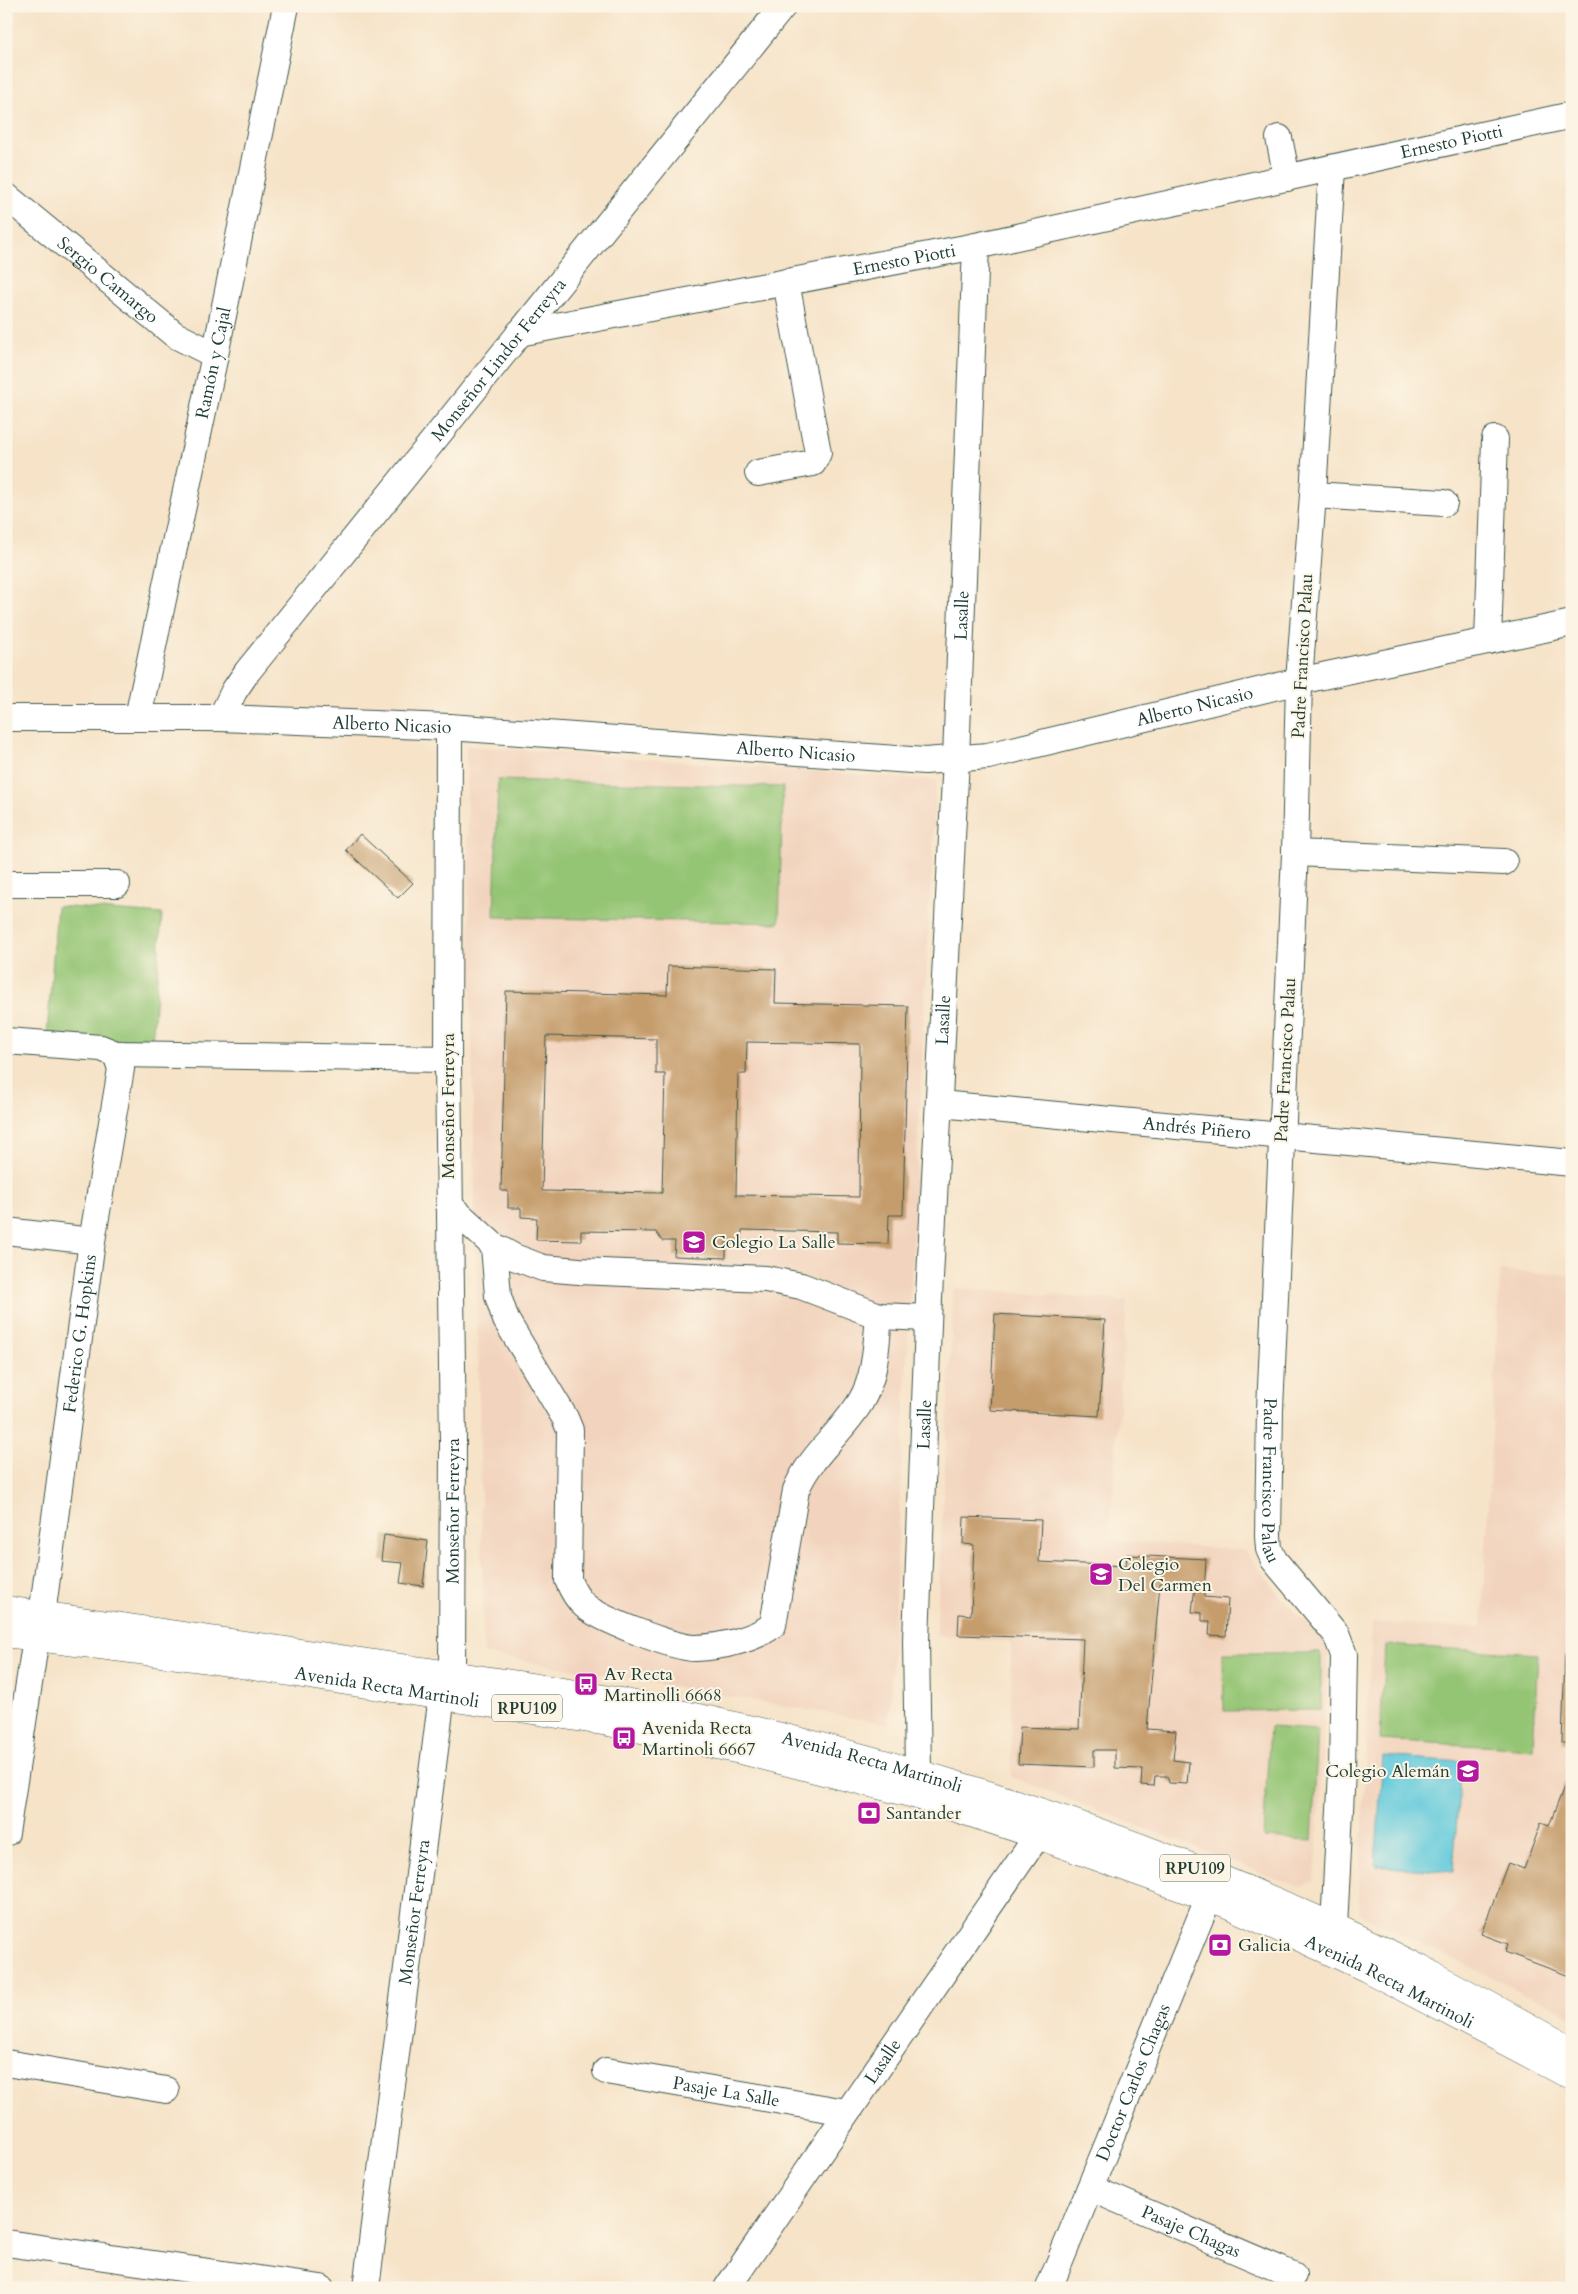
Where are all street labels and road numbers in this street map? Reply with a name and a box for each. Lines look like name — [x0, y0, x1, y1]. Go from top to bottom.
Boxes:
street label: Ernesto Piotti — [1398, 119, 1505, 165]
street label: Sergio Camargo — [52, 231, 164, 330]
street label: Ernesto Piotti — [851, 238, 958, 282]
street label: Monseñor Lindor Ferreyra — [425, 273, 572, 447]
street label: Ramón y Cajal — [190, 304, 238, 421]
street label: Padre Francisco Palau — [1286, 573, 1319, 739]
street label: Lasalle — [949, 590, 976, 641]
street label: Alberto Nicasio — [1134, 680, 1256, 733]
street label: Alberto Nicasio — [332, 710, 452, 740]
street label: Alberto Nicasio — [735, 736, 857, 769]
street label: Padre Francisco Palau — [1269, 977, 1302, 1143]
street label: Lasalle — [930, 995, 957, 1046]
street label: Monseñor Ferreyra — [436, 1033, 461, 1179]
street label: Andrés Piñero — [1142, 1111, 1252, 1146]
street label: Federico G. Hopkins — [57, 1253, 103, 1414]
street label: Padre Francisco Palau — [1255, 1397, 1286, 1567]
street label: Lasalle — [911, 1399, 938, 1450]
street label: Monseñor Ferreyra — [440, 1438, 466, 1584]
street label: Avenida Recta Martinoli — [293, 1661, 481, 1714]
road number: RPU109 — [492, 1695, 562, 1722]
street label: Avenida Recta Martinoli — [779, 1725, 965, 1799]
street label: Monseñor Ferreyra — [393, 1838, 436, 1986]
road number: RPU109 — [1160, 1855, 1230, 1882]
street label: Avenida Recta Martinoli — [1301, 1929, 1478, 2035]
street label: Doctor Carlos Chagas — [1090, 2000, 1177, 2165]
street label: Lasalle — [859, 2034, 907, 2089]
street label: Pasaje La Salle — [671, 2071, 782, 2113]
street label: Pasaje Chagas — [1137, 2199, 1244, 2264]

